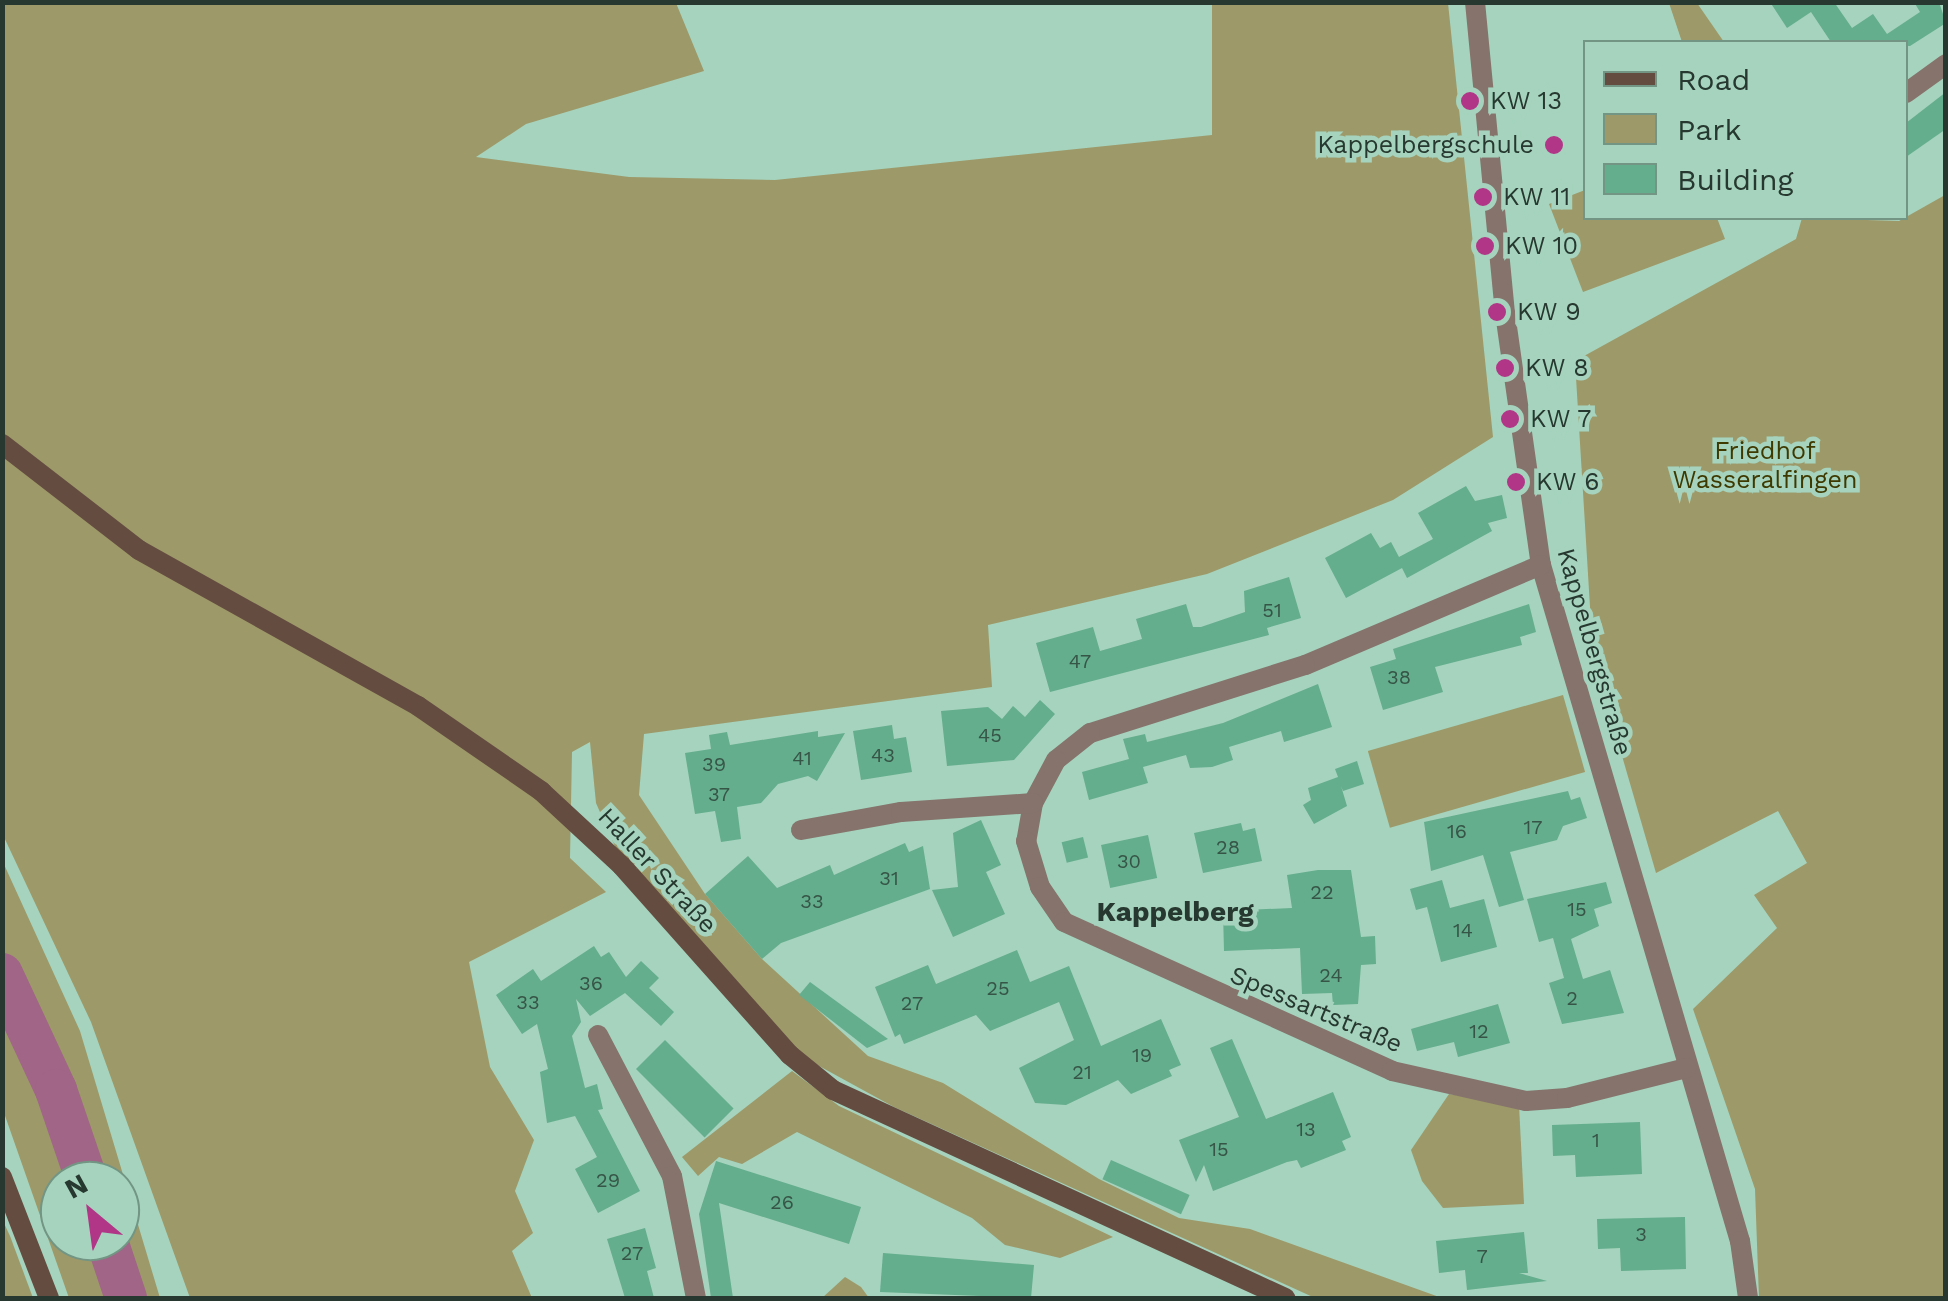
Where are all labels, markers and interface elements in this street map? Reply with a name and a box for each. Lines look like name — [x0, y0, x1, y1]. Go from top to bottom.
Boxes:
legend — [1583, 40, 1908, 220]
text: Road — [1677, 62, 1750, 97]
place label: KW 13 — [1490, 86, 1563, 116]
marker: KW 13 — [1459, 90, 1481, 112]
text: Park — [1677, 112, 1742, 147]
place label: Kappelbergschule — [1317, 130, 1534, 160]
marker: Kappelbergschule — [1543, 134, 1565, 156]
text: Building — [1677, 162, 1794, 197]
place label: KW 11 — [1503, 182, 1571, 212]
marker: KW 11 — [1472, 186, 1494, 208]
place label: KW 10 — [1505, 231, 1579, 261]
marker: KW 10 — [1474, 235, 1496, 257]
place label: KW 9 — [1517, 297, 1581, 327]
marker: KW 9 — [1486, 301, 1508, 323]
place label: KW 8 — [1525, 353, 1589, 383]
marker: KW 8 — [1494, 357, 1516, 379]
place label: KW 7 — [1530, 404, 1593, 434]
marker: KW 7 — [1499, 408, 1521, 430]
park label: Friedhof Wasseralfingen — [1673, 437, 1857, 496]
place label: KW 6 — [1536, 467, 1600, 497]
marker: KW 6 — [1505, 471, 1527, 493]
street label: Kappelbergstraße — [1550, 545, 1638, 759]
house number: 51 — [1262, 598, 1282, 622]
house number: 47 — [1069, 649, 1091, 673]
house number: 38 — [1387, 665, 1411, 689]
house number: 45 — [978, 723, 1002, 747]
house number: 43 — [871, 743, 895, 767]
house number: 41 — [792, 746, 812, 770]
house number: 39 — [702, 752, 726, 776]
house number: 37 — [708, 782, 730, 806]
street label: Haller Straße — [591, 802, 723, 940]
house number: 17 — [1523, 815, 1543, 839]
house number: 16 — [1447, 819, 1467, 843]
house number: 28 — [1216, 835, 1240, 859]
house number: 30 — [1117, 849, 1141, 873]
house number: 31 — [879, 866, 899, 890]
house number: 22 — [1310, 880, 1334, 904]
house number: 33 — [800, 889, 824, 913]
district label: Kappelberg — [1096, 895, 1254, 929]
house number: 15 — [1567, 897, 1587, 921]
house number: 14 — [1453, 918, 1473, 942]
street label: Spessartstraße — [1225, 960, 1407, 1060]
house number: 24 — [1319, 963, 1343, 987]
house number: 36 — [579, 971, 603, 995]
house number: 25 — [986, 976, 1010, 1000]
house number: 2 — [1566, 986, 1578, 1010]
house number: 33 — [516, 990, 540, 1014]
house number: 27 — [901, 991, 923, 1015]
house number: 12 — [1469, 1019, 1489, 1043]
house number: 19 — [1132, 1043, 1152, 1067]
house number: 21 — [1072, 1060, 1092, 1084]
house number: 13 — [1296, 1117, 1316, 1141]
house number: 1 — [1592, 1128, 1600, 1152]
house number: 15 — [1209, 1137, 1229, 1161]
north arrow — [40, 1161, 140, 1261]
text: N — [59, 1167, 93, 1206]
house number: 29 — [596, 1168, 620, 1192]
house number: 26 — [770, 1190, 794, 1214]
house number: 3 — [1635, 1222, 1647, 1246]
house number: 27 — [621, 1241, 643, 1265]
house number: 7 — [1476, 1244, 1488, 1268]

